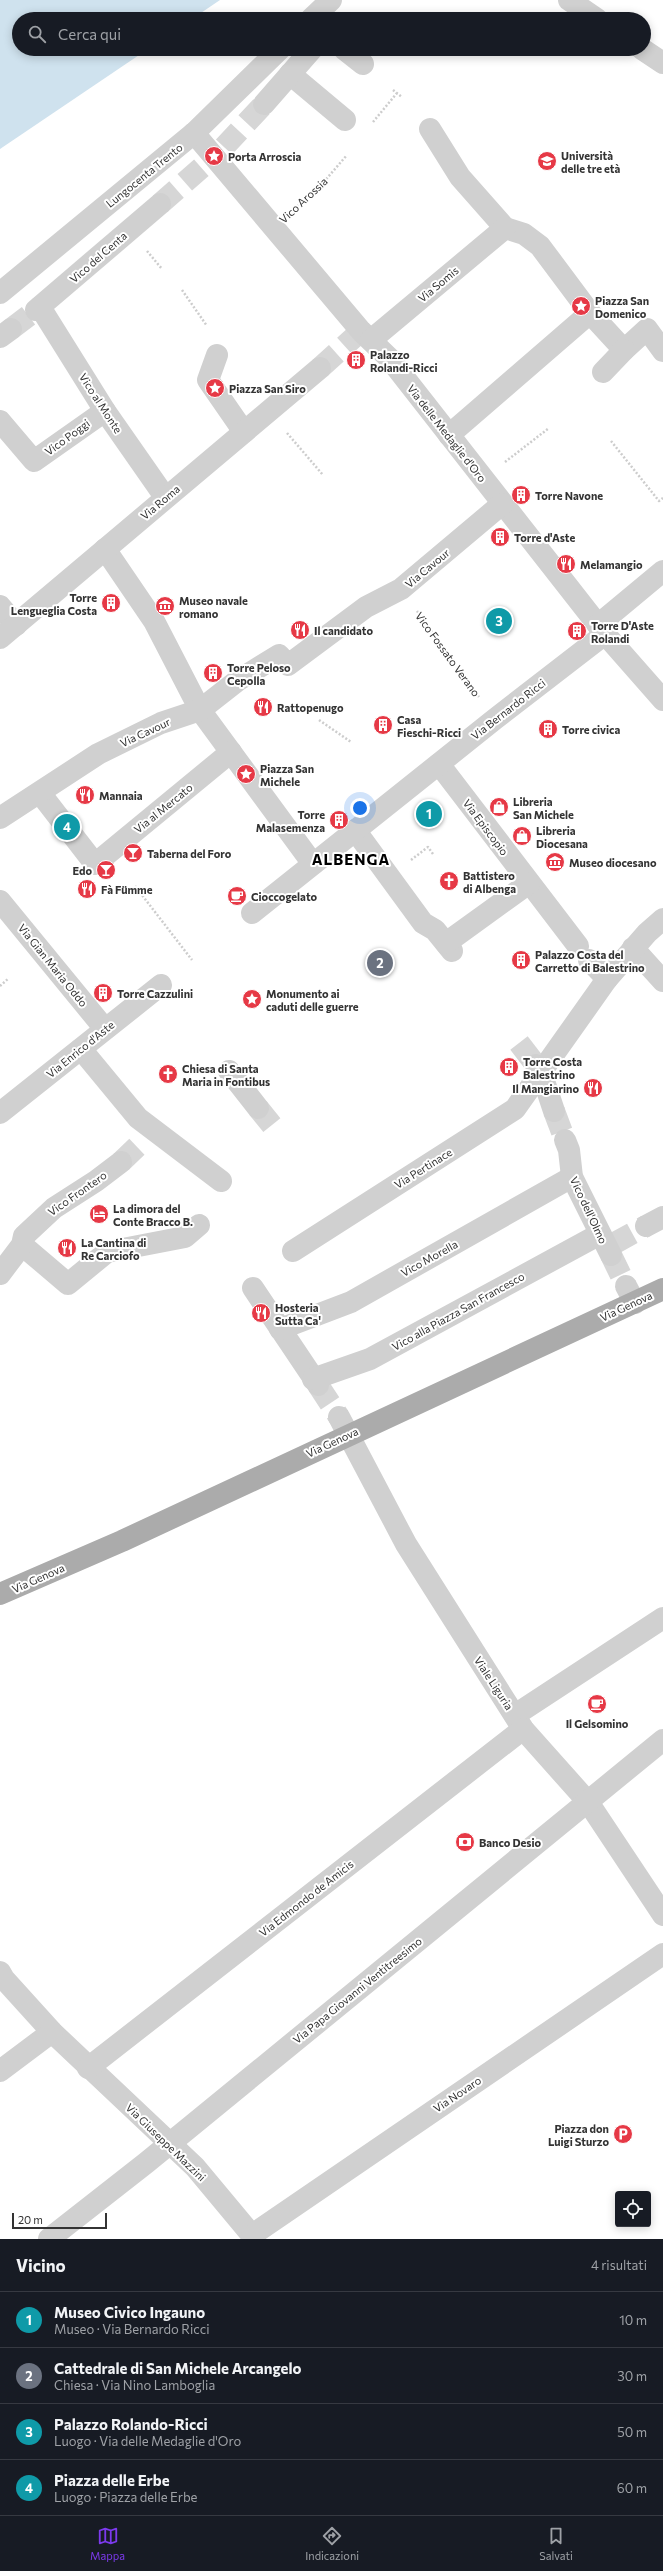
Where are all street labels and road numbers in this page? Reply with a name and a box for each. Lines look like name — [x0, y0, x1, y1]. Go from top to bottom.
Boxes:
street label: Lungocenta Trento — [103, 140, 185, 210]
street label: Vico Arossia — [276, 174, 330, 226]
street label: Vico del Centa — [67, 229, 129, 285]
street label: Via Somis — [415, 263, 461, 305]
street label: Vico al Monte — [77, 371, 125, 436]
street label: Via delle Medaglie d'Oro — [405, 382, 489, 485]
street label: Vico Poggi — [42, 416, 92, 458]
street label: Via Roma — [138, 482, 182, 522]
street label: Via Cavour — [402, 545, 452, 590]
street label: Vico Fossato Verano — [413, 609, 483, 699]
street label: Via Bernardo Ricci — [468, 676, 548, 742]
street label: Via Cavour — [118, 714, 173, 749]
street label: Via al Mercato — [131, 780, 195, 836]
street label: Via Episcopio — [461, 796, 512, 858]
street label: Via Gian Maria Oddo — [16, 921, 91, 1009]
street label: Via Enrico d'Aste — [44, 1018, 117, 1080]
street label: Via Pertinace — [392, 1145, 455, 1191]
street label: Vico Frontero — [45, 1168, 109, 1218]
street label: Vico dell'Olmo — [568, 1174, 610, 1246]
street label: Vico Morella — [398, 1237, 460, 1279]
street label: Vico alla Piazza San Francesco — [390, 1269, 527, 1353]
street label: Via Genova — [598, 1288, 654, 1324]
street label: Via Genova — [304, 1424, 360, 1460]
street label: Via Genova — [10, 1561, 66, 1595]
street label: Viale Liguria — [472, 1654, 516, 1712]
street label: Via Edmondo de Amicis — [256, 1857, 356, 1939]
street label: Via Papa Giovanni Ventitreesimo — [290, 1934, 424, 2046]
street label: Via Novaro — [431, 2073, 484, 2115]
street label: Via Giuseppe Mazzini — [123, 2100, 209, 2184]

